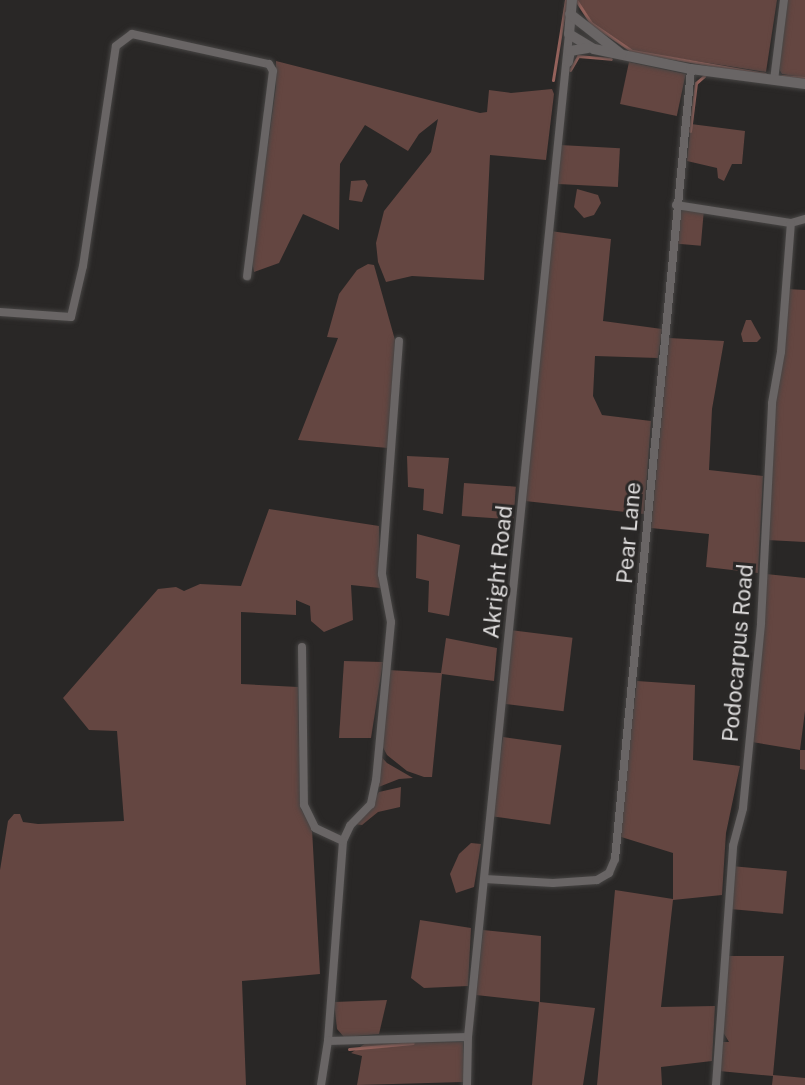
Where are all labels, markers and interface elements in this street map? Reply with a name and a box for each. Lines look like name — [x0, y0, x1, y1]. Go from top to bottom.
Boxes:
street label: Pear Lane — [611, 481, 647, 585]
street label: Akright Road — [478, 504, 518, 640]
street label: Podocarpus Road — [717, 563, 759, 743]

